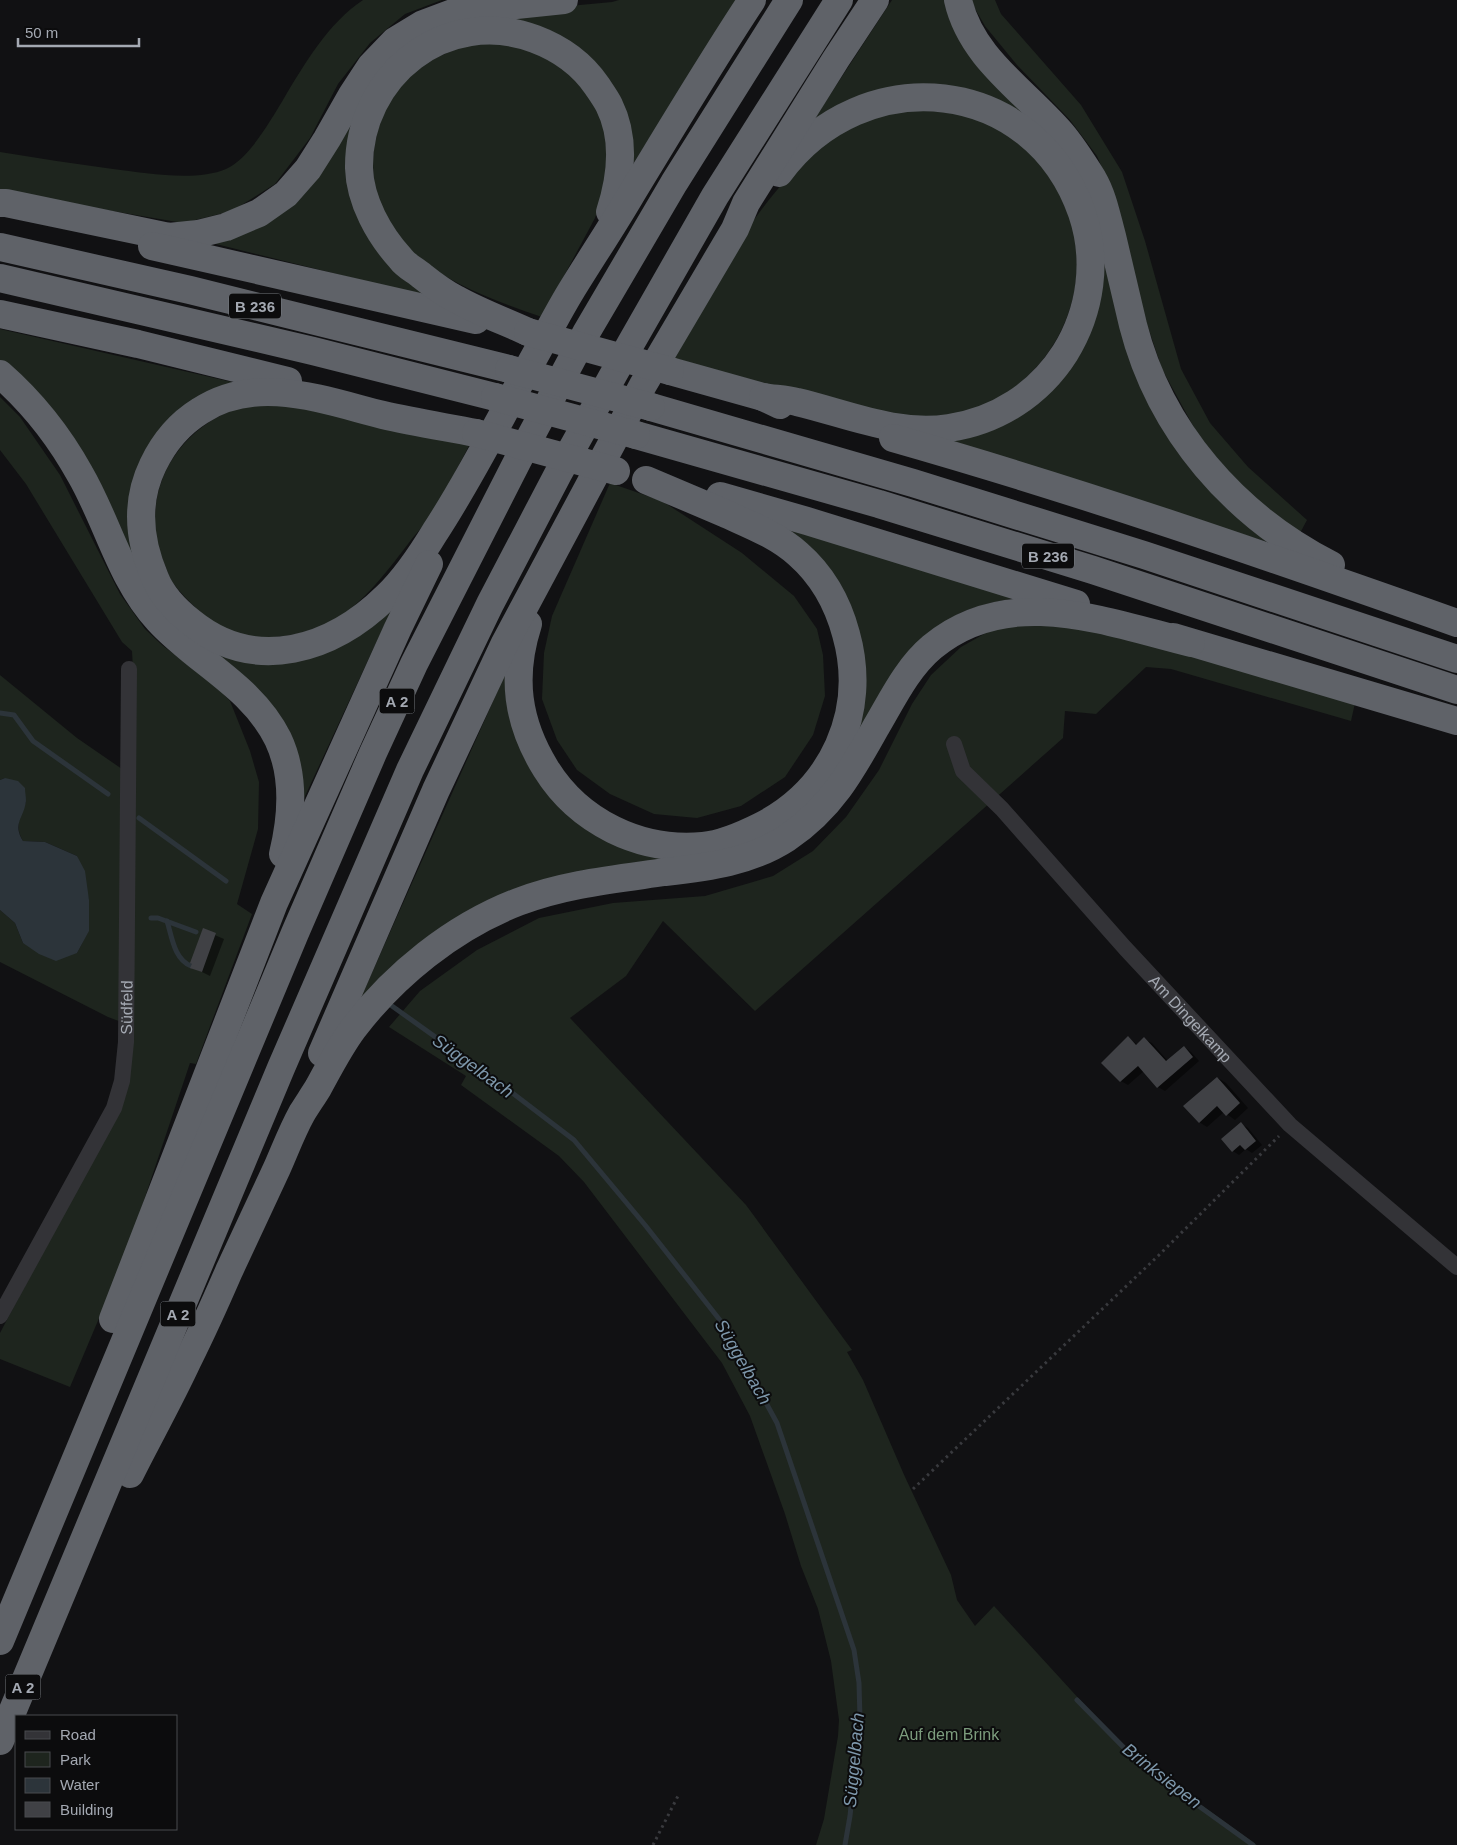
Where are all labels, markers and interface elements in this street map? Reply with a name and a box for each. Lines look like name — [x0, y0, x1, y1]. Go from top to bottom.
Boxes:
scale bar — [18, 15, 139, 47]
text: 50 m — [25, 24, 58, 41]
road number: B 236 — [229, 294, 281, 318]
road number: B 236 — [1022, 544, 1074, 568]
road number: A 2 — [380, 688, 414, 714]
street label: Am Dingelkamp — [1146, 971, 1236, 1066]
street label: Südfeld — [118, 980, 135, 1035]
water label: Süggelbach — [429, 1030, 517, 1102]
road number: A 2 — [160, 1302, 196, 1326]
water label: Süggelbach — [711, 1316, 775, 1408]
road number: A 2 — [5, 1674, 40, 1700]
water label: Süggelbach — [840, 1712, 868, 1808]
legend — [15, 1715, 178, 1830]
text: Road — [60, 1726, 96, 1743]
park label: Auf dem Brink — [899, 1726, 1000, 1743]
water label: Brinksiepen — [1119, 1739, 1205, 1813]
text: Park — [60, 1751, 91, 1768]
text: Water — [60, 1776, 99, 1793]
text: Building — [60, 1801, 113, 1818]

